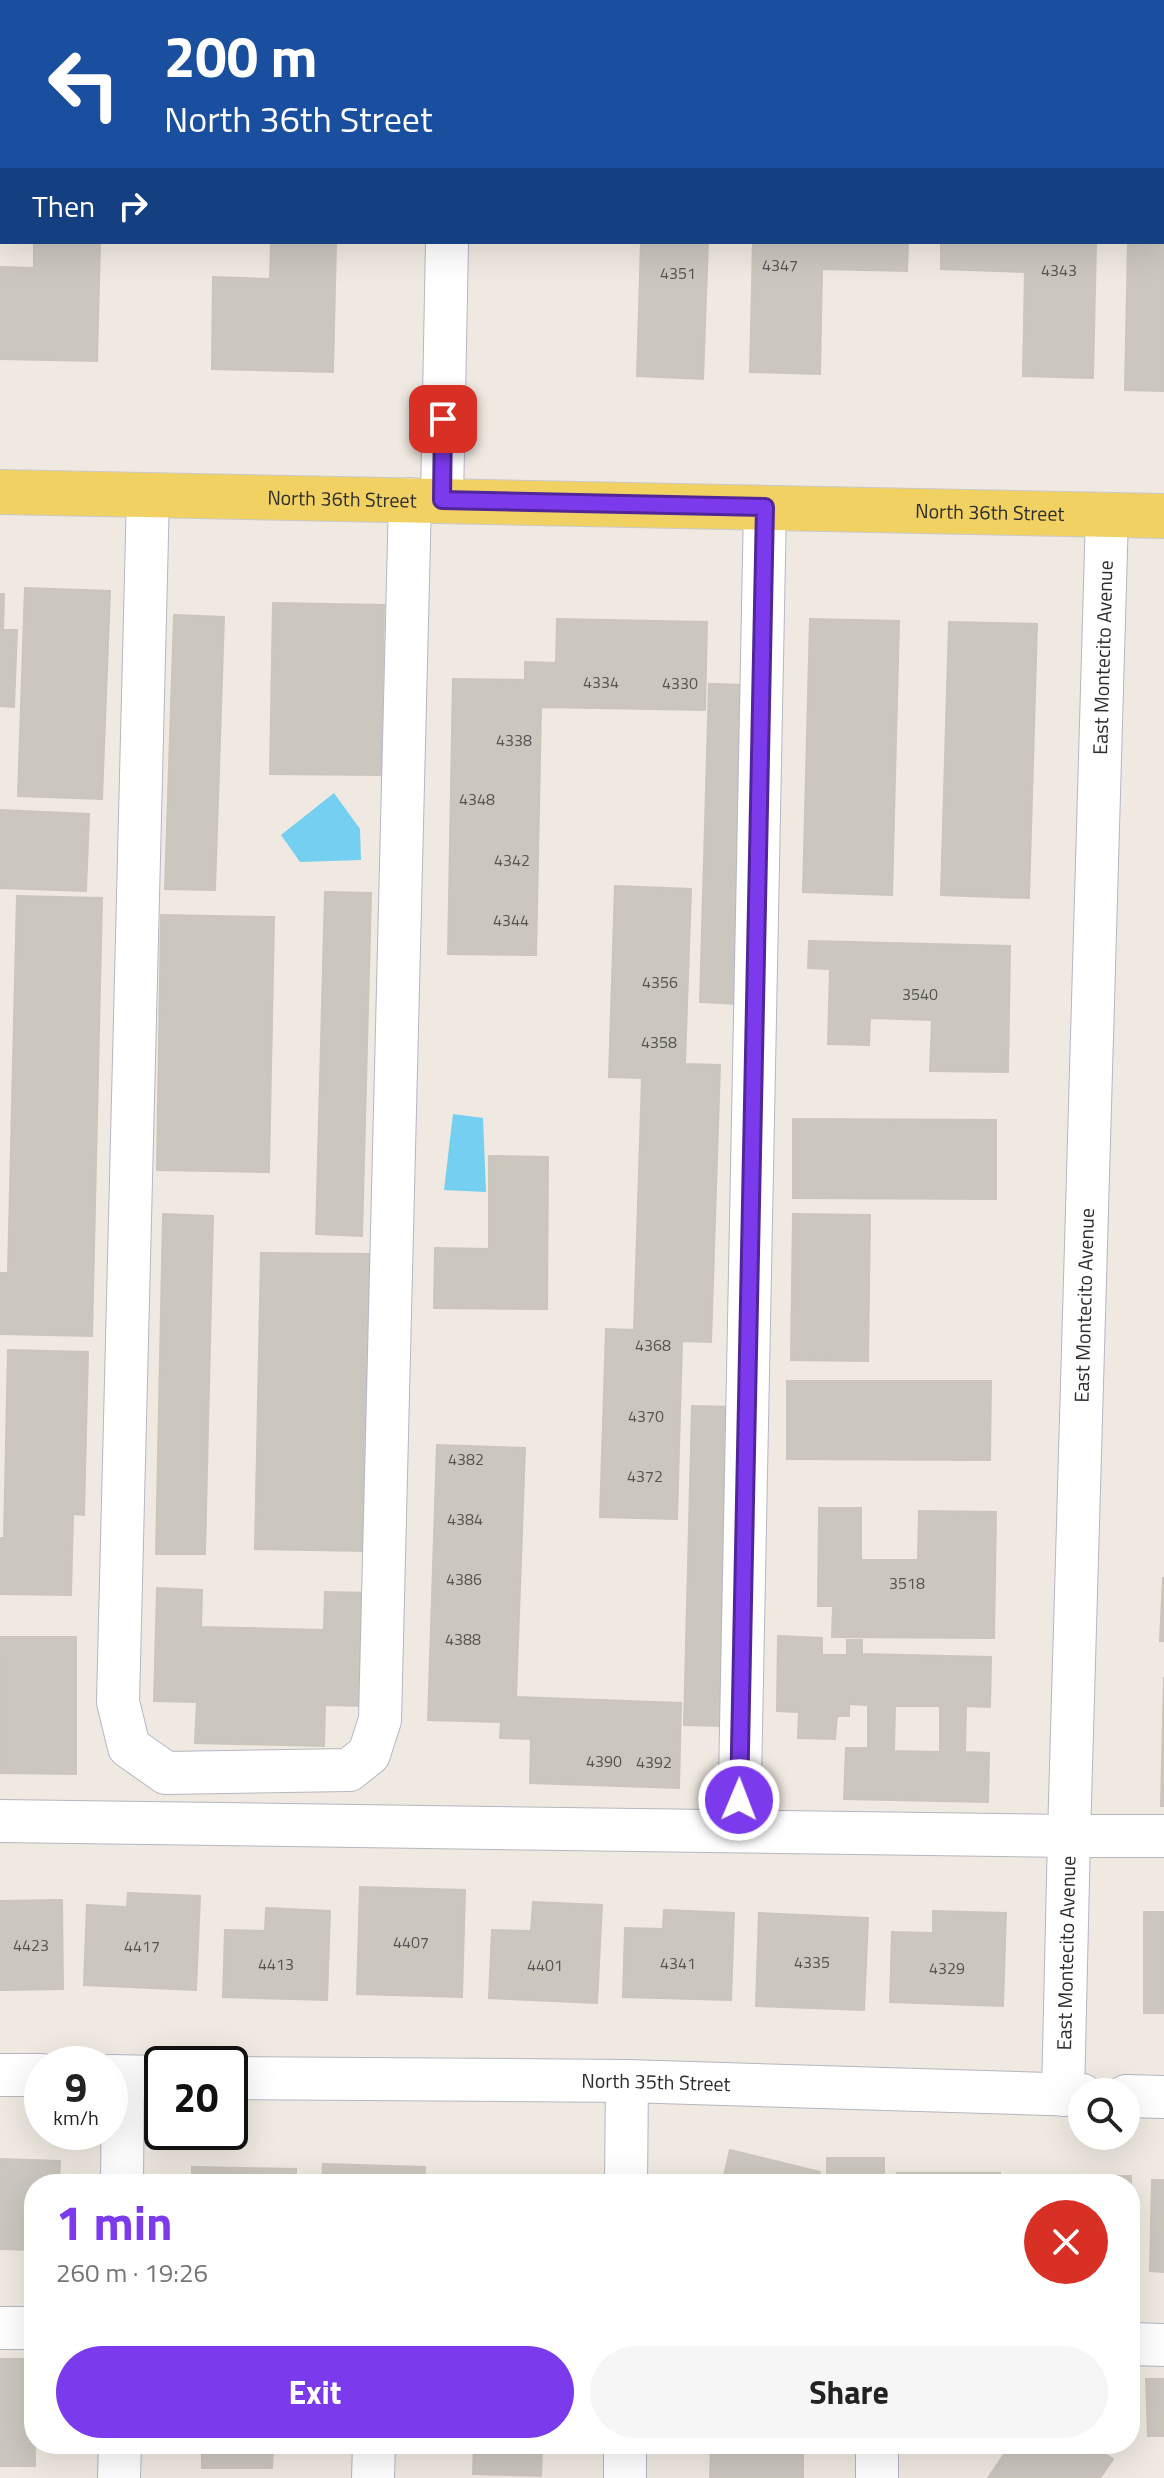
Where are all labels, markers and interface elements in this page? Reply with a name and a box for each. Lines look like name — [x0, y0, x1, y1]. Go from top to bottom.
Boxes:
text: 200 m — [164, 14, 317, 99]
icon: left — [32, 32, 136, 136]
text: North 36th Street — [164, 91, 433, 146]
text: Then — [32, 183, 95, 229]
icon: right — [111, 184, 155, 228]
house number: 4347 — [762, 253, 798, 277]
house number: 4343 — [1041, 258, 1077, 282]
house number: 4351 — [660, 261, 696, 285]
pin — [409, 385, 477, 453]
icon: arrive — [421, 397, 465, 441]
street label: North 36th Street — [267, 482, 417, 516]
street label: North 36th Street — [915, 495, 1065, 529]
street label: East Montecito Avenue — [1084, 560, 1121, 755]
house number: 4334 — [583, 670, 619, 694]
house number: 4330 — [662, 671, 698, 695]
house number: 4338 — [496, 728, 532, 752]
house number: 4348 — [459, 787, 495, 811]
house number: 4342 — [494, 848, 530, 872]
house number: 4344 — [493, 908, 529, 932]
house number: 4356 — [642, 970, 678, 994]
house number: 3540 — [902, 982, 938, 1006]
house number: 4358 — [641, 1030, 677, 1054]
street label: East Montecito Avenue — [1065, 1208, 1102, 1403]
house number: 4368 — [635, 1333, 671, 1357]
house number: 4370 — [628, 1404, 664, 1428]
house number: 4382 — [448, 1447, 484, 1471]
house number: 4372 — [627, 1464, 663, 1488]
house number: 4384 — [447, 1507, 483, 1531]
house number: 4386 — [446, 1567, 482, 1591]
house number: 3518 — [889, 1571, 925, 1595]
house number: 4388 — [445, 1627, 481, 1651]
house number: 4390 — [586, 1749, 622, 1773]
house number: 4392 — [636, 1750, 672, 1774]
position arrow — [697, 1758, 781, 1842]
street label: East Montecito Avenue — [1048, 1855, 1084, 2051]
house number: 4407 — [393, 1930, 429, 1954]
house number: 4423 — [13, 1933, 49, 1957]
house number: 4417 — [124, 1934, 160, 1958]
house number: 4335 — [794, 1950, 830, 1974]
house number: 4341 — [660, 1951, 696, 1975]
house number: 4413 — [258, 1952, 294, 1976]
house number: 4401 — [527, 1953, 563, 1977]
house number: 4329 — [929, 1956, 965, 1980]
speed limit sign: 20 — [144, 2046, 248, 2150]
text: 9 — [65, 2057, 87, 2118]
street label: North 35th Street — [581, 2065, 731, 2099]
map controls — [1068, 2078, 1140, 2150]
button: search — [1068, 2078, 1140, 2150]
text: km/h — [53, 2102, 99, 2133]
text: 1 min — [56, 2186, 173, 2259]
button: close — [1024, 2200, 1108, 2284]
text: 260 m · 19:26 — [56, 2253, 208, 2292]
button: Exit — [56, 2346, 574, 2438]
button: Share — [590, 2346, 1108, 2438]

